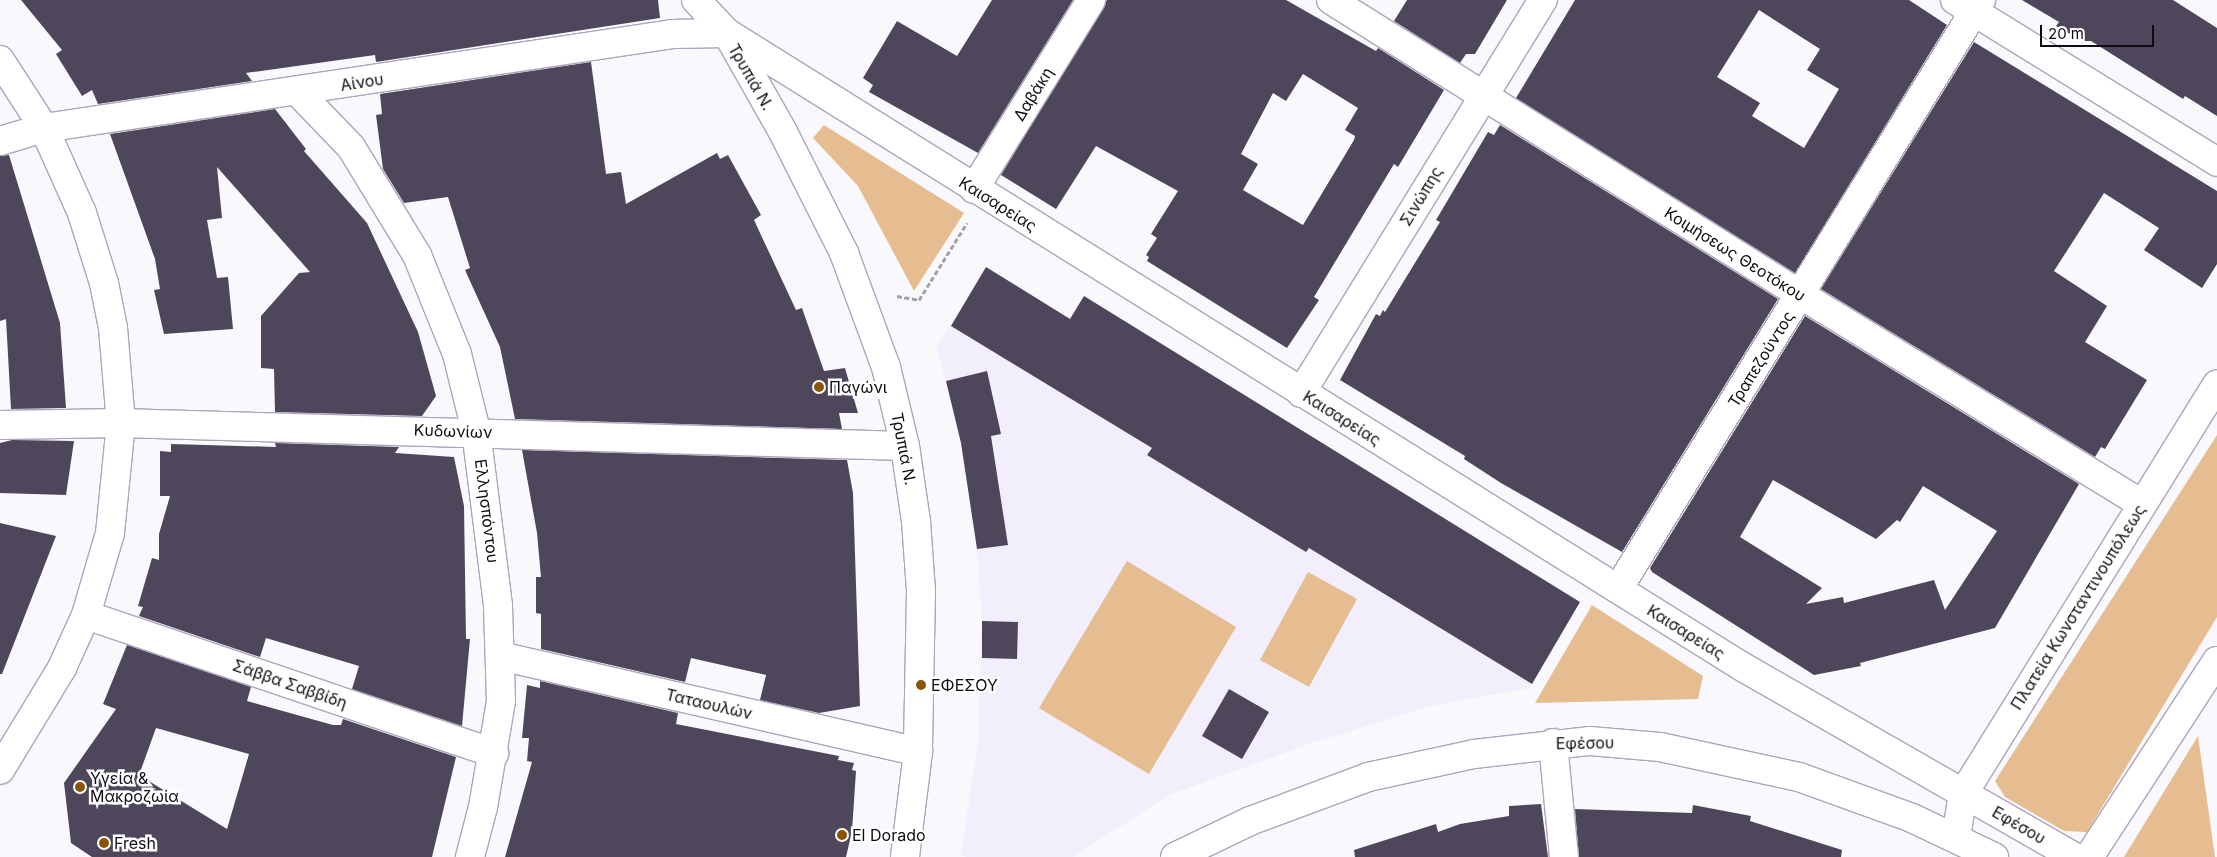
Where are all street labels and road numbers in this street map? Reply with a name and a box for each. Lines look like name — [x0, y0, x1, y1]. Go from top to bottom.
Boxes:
street label: Τρυπιά Ν. — [724, 40, 778, 114]
street label: Δαβάκη — [1009, 64, 1057, 124]
street label: Αίνου — [339, 69, 385, 95]
street label: Σινώπης — [1396, 163, 1446, 229]
street label: Καισαρείας — [956, 173, 1040, 235]
street label: Κοιμήσεως Θεοτόκου — [1661, 203, 1809, 305]
street label: Τραπεζούντος — [1724, 307, 1798, 411]
street label: Καισαρείας — [1300, 387, 1384, 449]
street label: Τρυπιά Ν. — [888, 411, 920, 487]
street label: Κυδωνίων — [413, 420, 493, 442]
street label: Ελλησπόντου — [471, 458, 503, 564]
street label: Πλατεία Κωνσταντινουπόλεως — [2007, 501, 2149, 713]
street label: Καισαρείας — [1644, 601, 1728, 663]
street label: Σάββα Σαββίδη — [230, 655, 350, 713]
street label: Ταταουλών — [664, 685, 754, 723]
street label: Εφέσου — [1556, 733, 1614, 753]
street label: Εφέσου — [1989, 802, 2049, 848]

